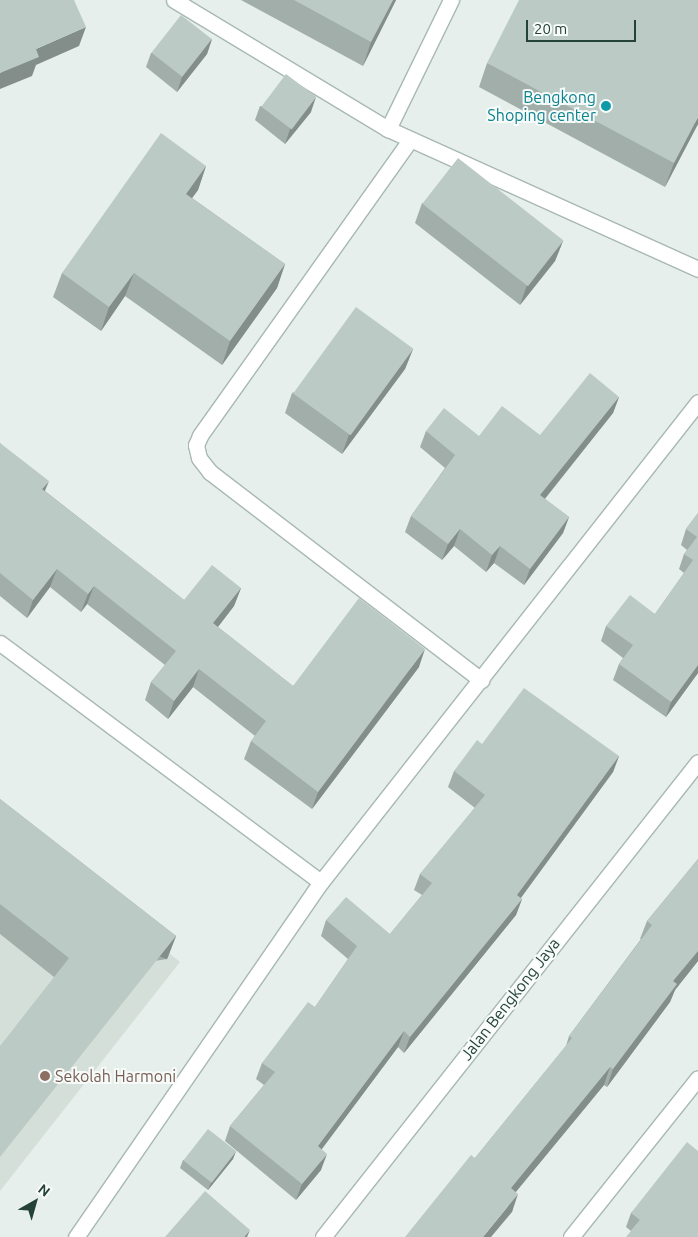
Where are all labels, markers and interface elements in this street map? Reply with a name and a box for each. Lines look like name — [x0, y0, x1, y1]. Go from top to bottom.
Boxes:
scale bar — [528, 10, 638, 42]
text: 20 m — [534, 20, 567, 37]
place label: Bengkong Shoping center — [487, 87, 596, 125]
marker: Bengkong Shoping center — [600, 100, 612, 112]
street label: Jalan Bengkong Jaya — [456, 934, 564, 1064]
place label: Sekolah Harmoni — [55, 1066, 176, 1086]
marker: Sekolah Harmoni — [39, 1070, 51, 1082]
north arrow — [10, 1177, 60, 1227]
text: N — [35, 1181, 53, 1200]

